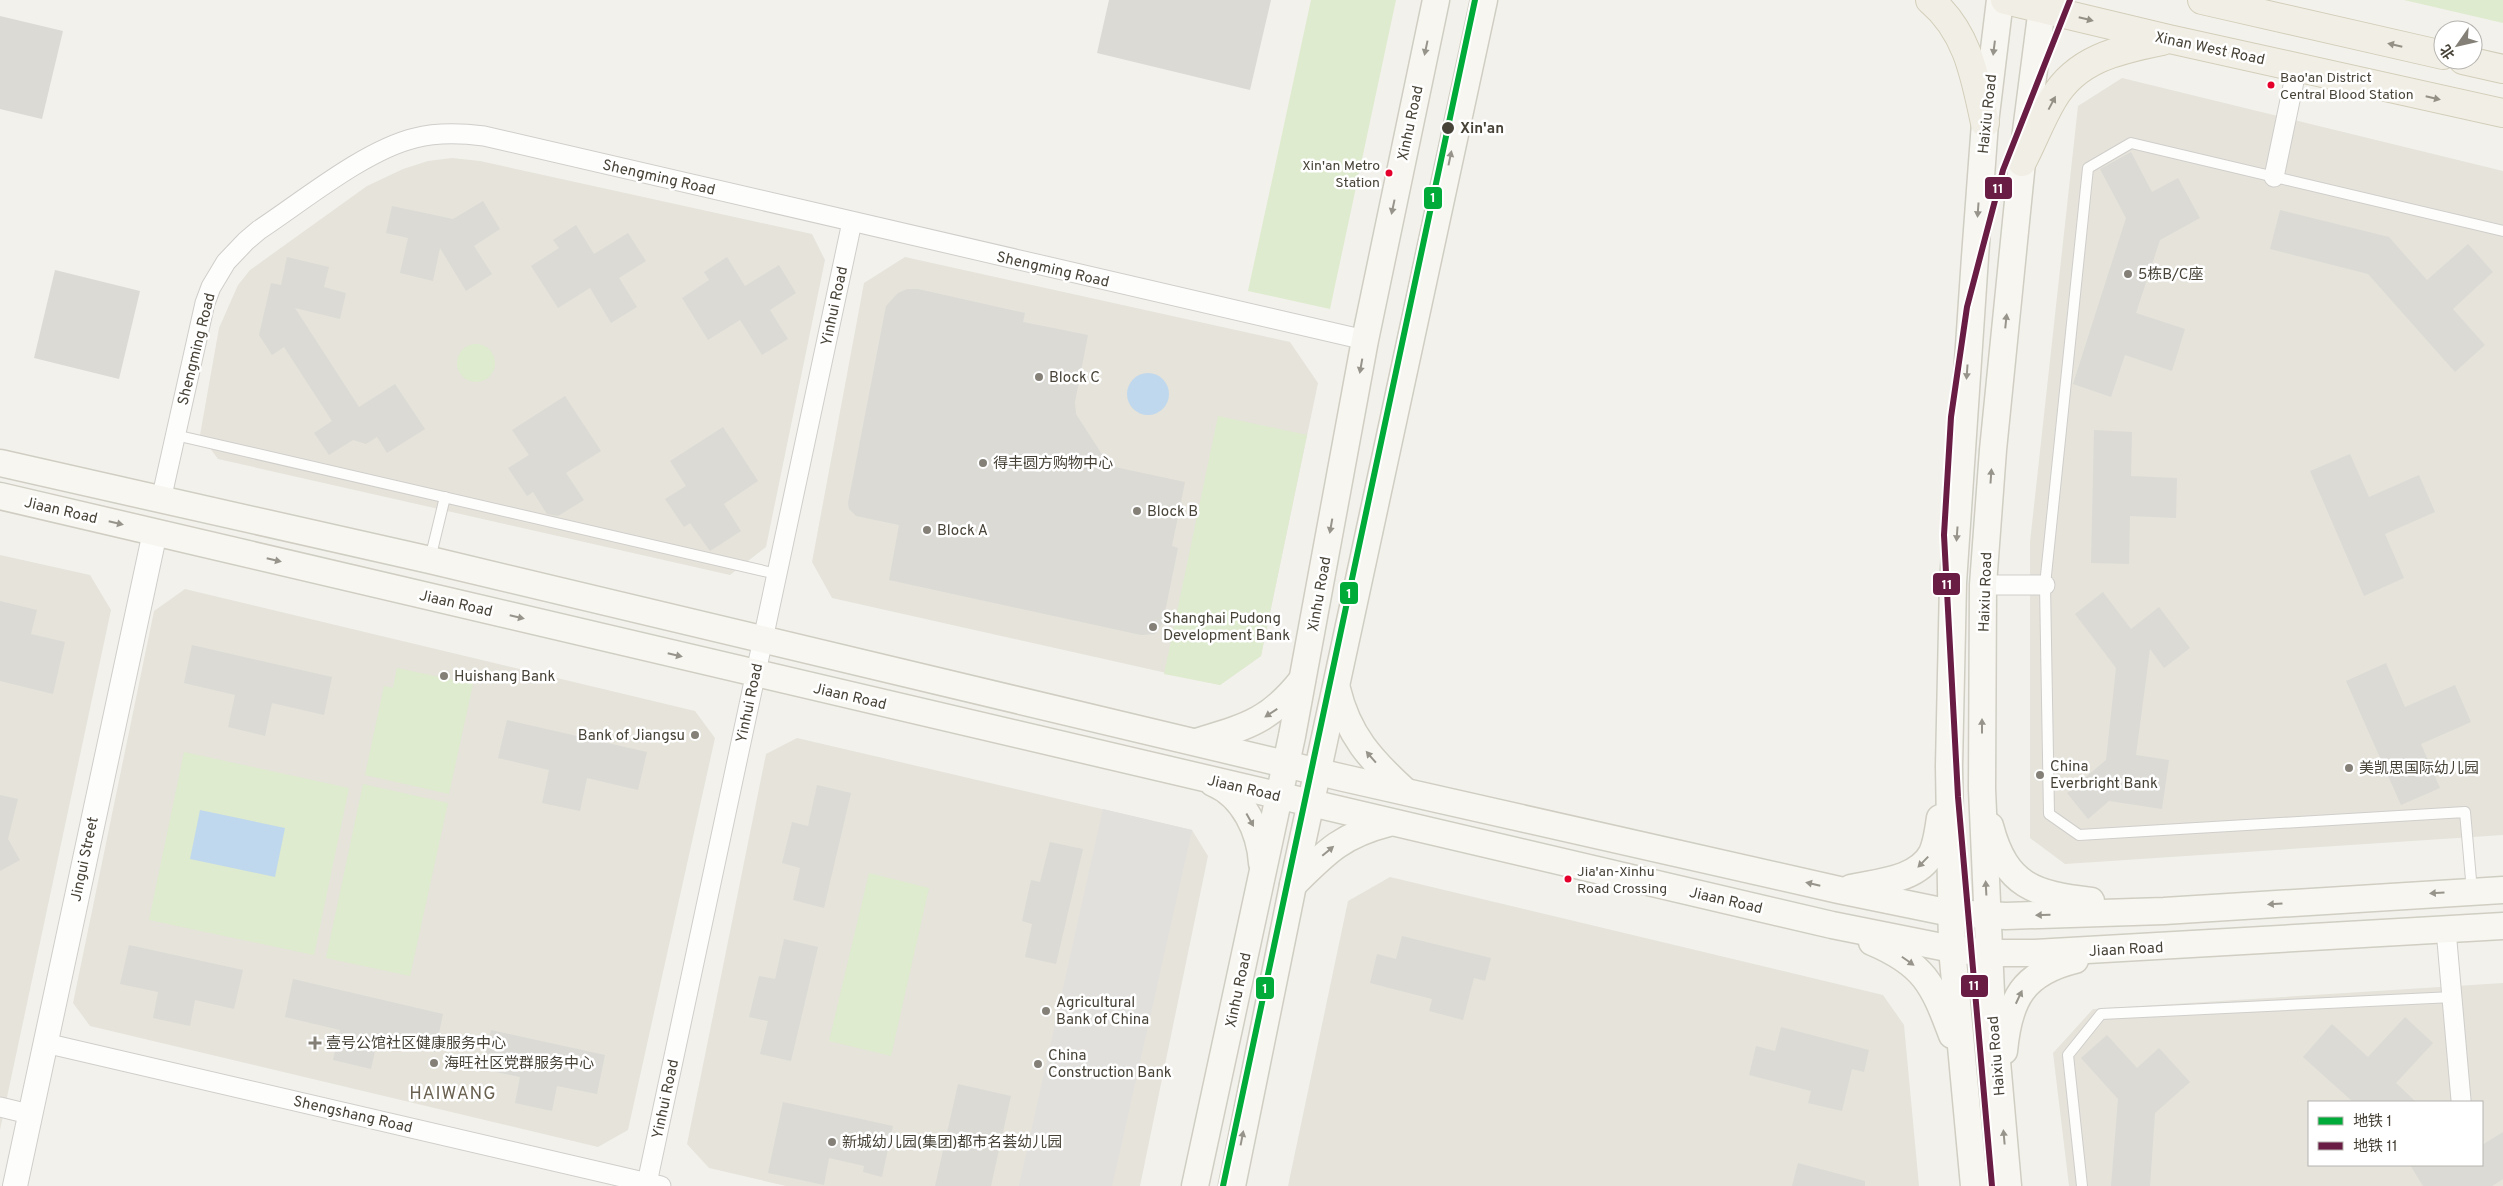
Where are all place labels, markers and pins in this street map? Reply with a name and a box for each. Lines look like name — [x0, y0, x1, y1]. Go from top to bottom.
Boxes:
place label: Bao'an District Central Blood Station — [2280, 70, 2414, 104]
marker: Bao'an District Central Blood Station — [2266, 80, 2276, 90]
marker: Xin'an — [1440, 120, 1456, 136]
place label: Xin'an — [1460, 120, 1504, 139]
place label: Xin'an Metro Station — [1302, 158, 1380, 192]
marker: Xin'an Metro Station — [1384, 168, 1394, 178]
place label: 5栋B/C座 — [2138, 265, 2203, 285]
marker: 5栋B/C座 — [2122, 268, 2134, 280]
place label: Block C — [1049, 369, 1100, 388]
marker: Block C — [1033, 371, 1045, 383]
place label: 得丰·圆方购物中心 — [993, 455, 1113, 474]
marker: 得丰·圆方购物中心 — [977, 457, 989, 469]
place label: Block B — [1147, 503, 1198, 522]
marker: Block B — [1131, 505, 1143, 517]
place label: Block A — [937, 522, 988, 541]
marker: Block A — [921, 524, 933, 536]
place label: Shanghai Pudong Development Bank — [1163, 610, 1290, 646]
marker: Shanghai Pudong Development Bank — [1147, 621, 1159, 633]
place label: Huishang Bank — [454, 668, 556, 687]
marker: Huishang Bank — [438, 670, 450, 682]
place label: Bank of Jiangsu — [578, 727, 685, 746]
marker: Bank of Jiangsu — [689, 729, 701, 741]
place label: China Everbright Bank — [2050, 758, 2158, 794]
place label: 美凯思国际幼儿园 — [2359, 760, 2479, 779]
marker: 美凯思国际幼儿园 — [2343, 762, 2355, 774]
marker: China Everbright Bank — [2034, 769, 2046, 781]
place label: Jia'an-Xinhu Road Crossing — [1577, 864, 1667, 898]
marker: Jia'an-Xinhu Road Crossing — [1563, 874, 1573, 884]
place label: Agricultural Bank of China — [1056, 994, 1149, 1030]
marker: Agricultural Bank of China — [1040, 1005, 1052, 1017]
place label: 壹号公馆社区健康服务中心 — [326, 1035, 506, 1054]
marker: 壹号公馆社区健康服务中心 — [308, 1036, 322, 1050]
place label: China Construction Bank — [1048, 1047, 1172, 1083]
place label: 海旺社区党群服务中心 — [444, 1055, 594, 1074]
marker: 海旺社区党群服务中心 — [428, 1057, 440, 1069]
marker: China Construction Bank — [1032, 1058, 1044, 1070]
place label: 新城幼儿园(集团)都市名荟幼儿园 — [842, 1134, 1062, 1153]
marker: 新城幼儿园(集团)都市名荟幼儿园 — [826, 1136, 838, 1148]

